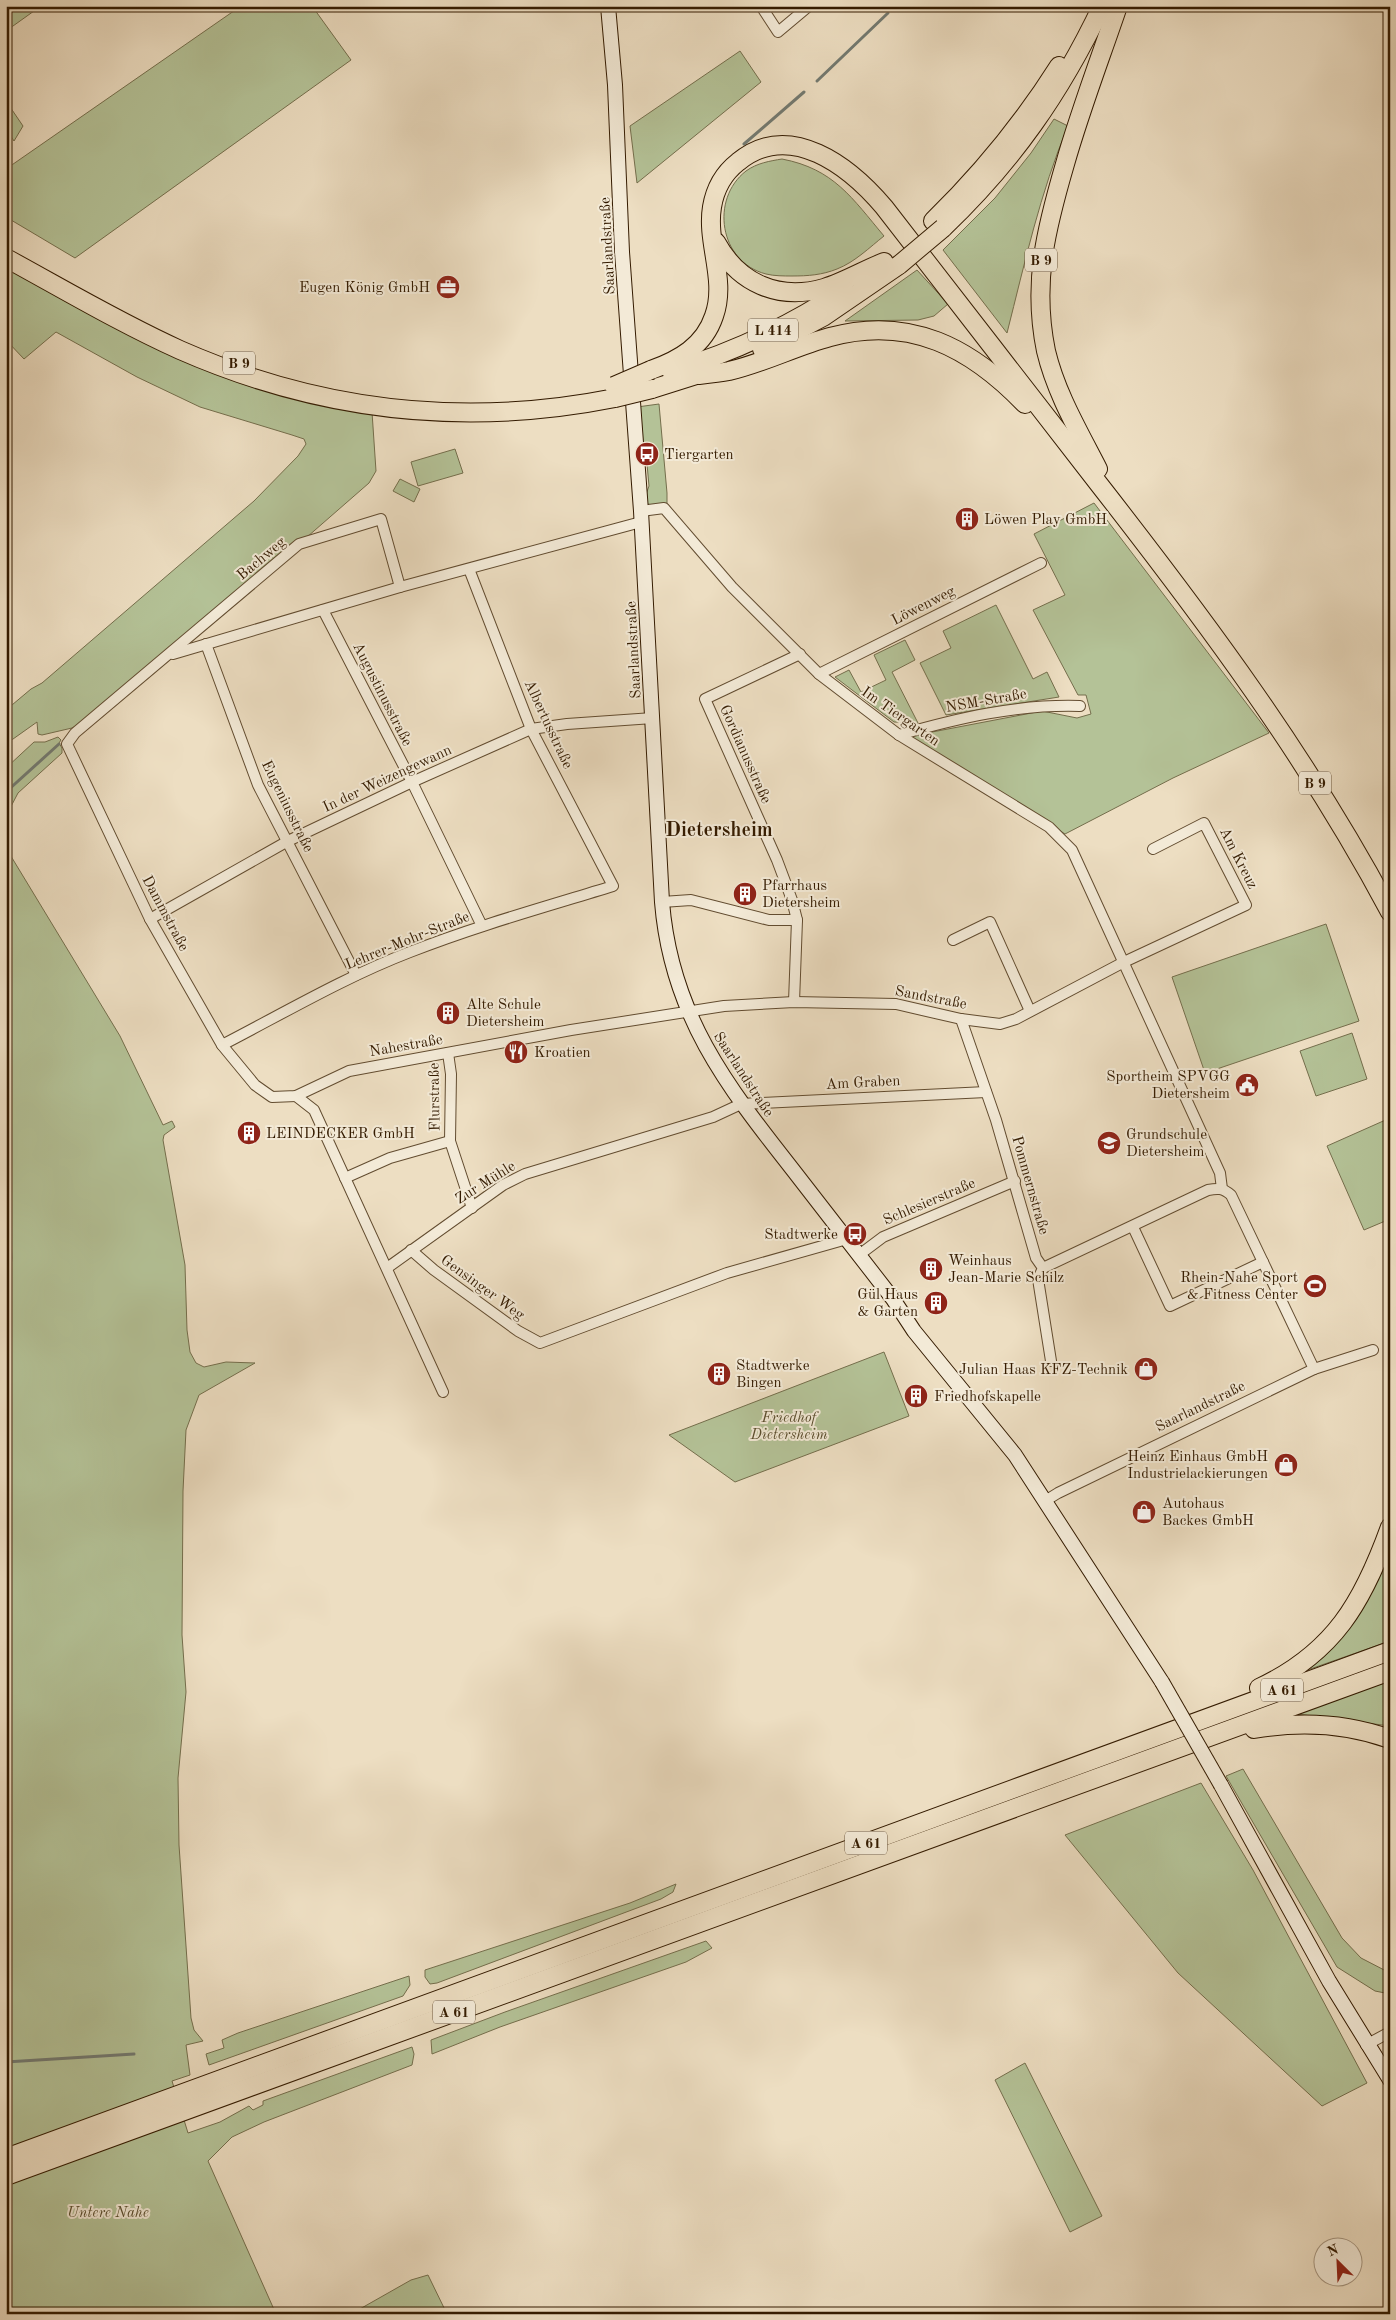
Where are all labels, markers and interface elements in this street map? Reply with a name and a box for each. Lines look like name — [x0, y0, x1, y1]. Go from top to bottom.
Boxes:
street label: Saarlandstraße — [598, 197, 619, 295]
road number: B 9 — [1025, 248, 1057, 272]
office icon: Eugen König GmbH — [435, 274, 461, 300]
place label: Eugen König GmbH — [299, 281, 430, 296]
road number: L 414 — [748, 318, 798, 342]
road number: B 9 — [223, 352, 255, 374]
bus stop icon: Tiergarten — [634, 441, 660, 467]
place label: Tiergarten — [664, 448, 734, 463]
building icon: Löwen Play GmbH — [954, 506, 980, 532]
place label: Löwen Play GmbH — [984, 513, 1107, 528]
street label: Bachweg — [235, 535, 289, 584]
street label: Löwenweg — [889, 584, 958, 629]
street label: Saarlandstraße — [624, 601, 645, 699]
street label: Augustinusstraße — [349, 640, 414, 749]
street label: Albertusstraße — [521, 678, 575, 771]
street label: Im Tiergarten — [858, 685, 942, 750]
street label: NSM-Straße — [945, 687, 1028, 716]
street label: Gordianusstraße — [716, 703, 773, 806]
street label: In der Weizengewann — [321, 743, 454, 816]
street label: Eugeniusstraße — [258, 758, 315, 855]
road number: B 9 — [1299, 771, 1331, 794]
district label: Dietersheim — [665, 821, 773, 841]
street label: Am Kreuz — [1216, 826, 1259, 892]
street label: Dammstraße — [139, 874, 191, 954]
place label: Pfarrhaus Dietersheim — [762, 879, 841, 911]
building icon: Pfarrhaus Dietersheim — [732, 881, 758, 907]
street label: Lehrer-Mohr-Straße — [343, 910, 472, 973]
street label: Sandstraße — [894, 984, 968, 1013]
place label: Alte Schule Dietersheim — [466, 998, 545, 1030]
building icon: Alte Schule Dietersheim — [435, 1000, 461, 1026]
street label: Saarlandstraße — [710, 1030, 776, 1120]
street label: Nahestraße — [368, 1033, 444, 1060]
restaurant icon: Kroatien — [503, 1039, 529, 1065]
place label: Kroatien — [534, 1046, 591, 1061]
street label: Flurstraße — [427, 1063, 444, 1131]
place label: Sportheim SPVGG Dietersheim — [1106, 1070, 1230, 1102]
public building icon: Sportheim SPVGG Dietersheim — [1234, 1072, 1260, 1098]
street label: Am Graben — [825, 1074, 901, 1093]
building icon: LEINDECKER GmbH — [236, 1120, 262, 1146]
place label: LEINDECKER GmbH — [266, 1127, 415, 1142]
place label: Grundschule Dietersheim — [1126, 1128, 1207, 1160]
school or university icon: Grundschule Dietersheim — [1096, 1130, 1122, 1156]
street label: Pommernstraße — [1008, 1134, 1051, 1237]
street label: Zur Mühle — [453, 1159, 519, 1208]
street label: Schlesierstraße — [881, 1176, 978, 1229]
bus stop icon: Stadtwerke — [842, 1221, 868, 1247]
place label: Stadtwerke — [764, 1228, 838, 1243]
street label: Gensinger Weg — [437, 1253, 527, 1323]
place label: Weinhaus Jean-Marie Schilz — [948, 1254, 1064, 1286]
building icon: Weinhaus Jean-Marie Schilz — [918, 1256, 944, 1282]
place label: Rhein-Nahe Sport & Fitness Center — [1180, 1271, 1298, 1303]
sports icon: Rhein-Nahe Sport & Fitness Center — [1302, 1273, 1328, 1299]
place label: Gül Haus & Garten — [857, 1288, 918, 1320]
building icon: Gül Haus & Garten — [923, 1290, 949, 1316]
shop icon: Julian Haas KFZ-Technik — [1133, 1356, 1159, 1382]
place label: Stadtwerke Bingen — [736, 1359, 810, 1391]
building icon: Stadtwerke Bingen — [706, 1361, 732, 1387]
place label: Julian Haas KFZ-Technik — [959, 1363, 1128, 1378]
street label: Saarlandstraße — [1153, 1379, 1248, 1436]
building icon: Friedhofskapelle — [903, 1383, 929, 1409]
place label: Friedhofskapelle — [934, 1390, 1041, 1405]
park label: Friedhof Dietersheim — [749, 1411, 828, 1443]
place label: Heinz Einhaus GmbH Industrielackierungen — [1127, 1450, 1268, 1482]
shop icon: Heinz Einhaus GmbH Industrielackierungen — [1273, 1452, 1299, 1478]
place label: Autohaus Backes GmbH — [1162, 1497, 1254, 1529]
shop icon: Autohaus Backes GmbH — [1131, 1499, 1157, 1525]
road number: A 61 — [1261, 1678, 1303, 1702]
road number: A 61 — [845, 1832, 887, 1855]
road number: A 61 — [433, 2000, 475, 2024]
park label: Untere Nahe — [67, 2206, 149, 2221]
north arrow — [1314, 2238, 1364, 2288]
text: N — [1325, 2242, 1341, 2260]

